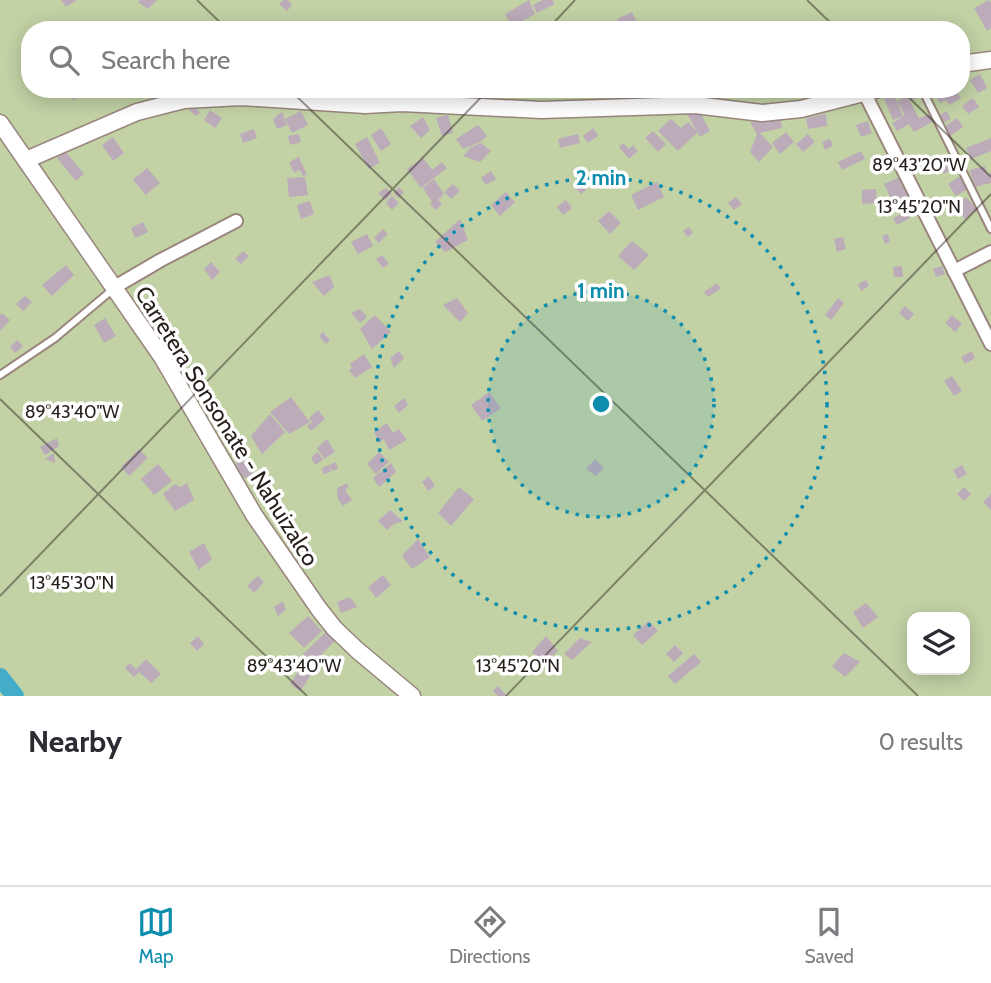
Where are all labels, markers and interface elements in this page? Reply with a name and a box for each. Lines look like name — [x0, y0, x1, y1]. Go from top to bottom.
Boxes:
search box — [21, 21, 970, 98]
icon: search — [45, 41, 83, 79]
text: Search here — [101, 44, 230, 76]
text: 89°43'20"W — [872, 154, 966, 176]
text: 2 min — [576, 165, 626, 190]
text: 13°45'20"N — [877, 196, 961, 218]
text: 1 min — [577, 278, 625, 303]
street label: Carretera Sonsonate - Nahuizalco — [129, 281, 325, 571]
centre of rings — [589, 392, 613, 416]
text: 89°43'40"W — [25, 401, 119, 423]
text: 13°45'30"N — [30, 572, 114, 594]
map controls — [907, 612, 970, 675]
button: layers — [907, 612, 970, 675]
text: 89°43'40"W — [247, 655, 341, 677]
text: 13°45'20"N — [476, 655, 560, 677]
text: Nearby — [28, 723, 122, 760]
text: 0 results — [879, 728, 963, 756]
tab: Map — [137, 903, 175, 968]
tab: Directions — [449, 903, 530, 968]
tab: Saved — [805, 903, 854, 968]

